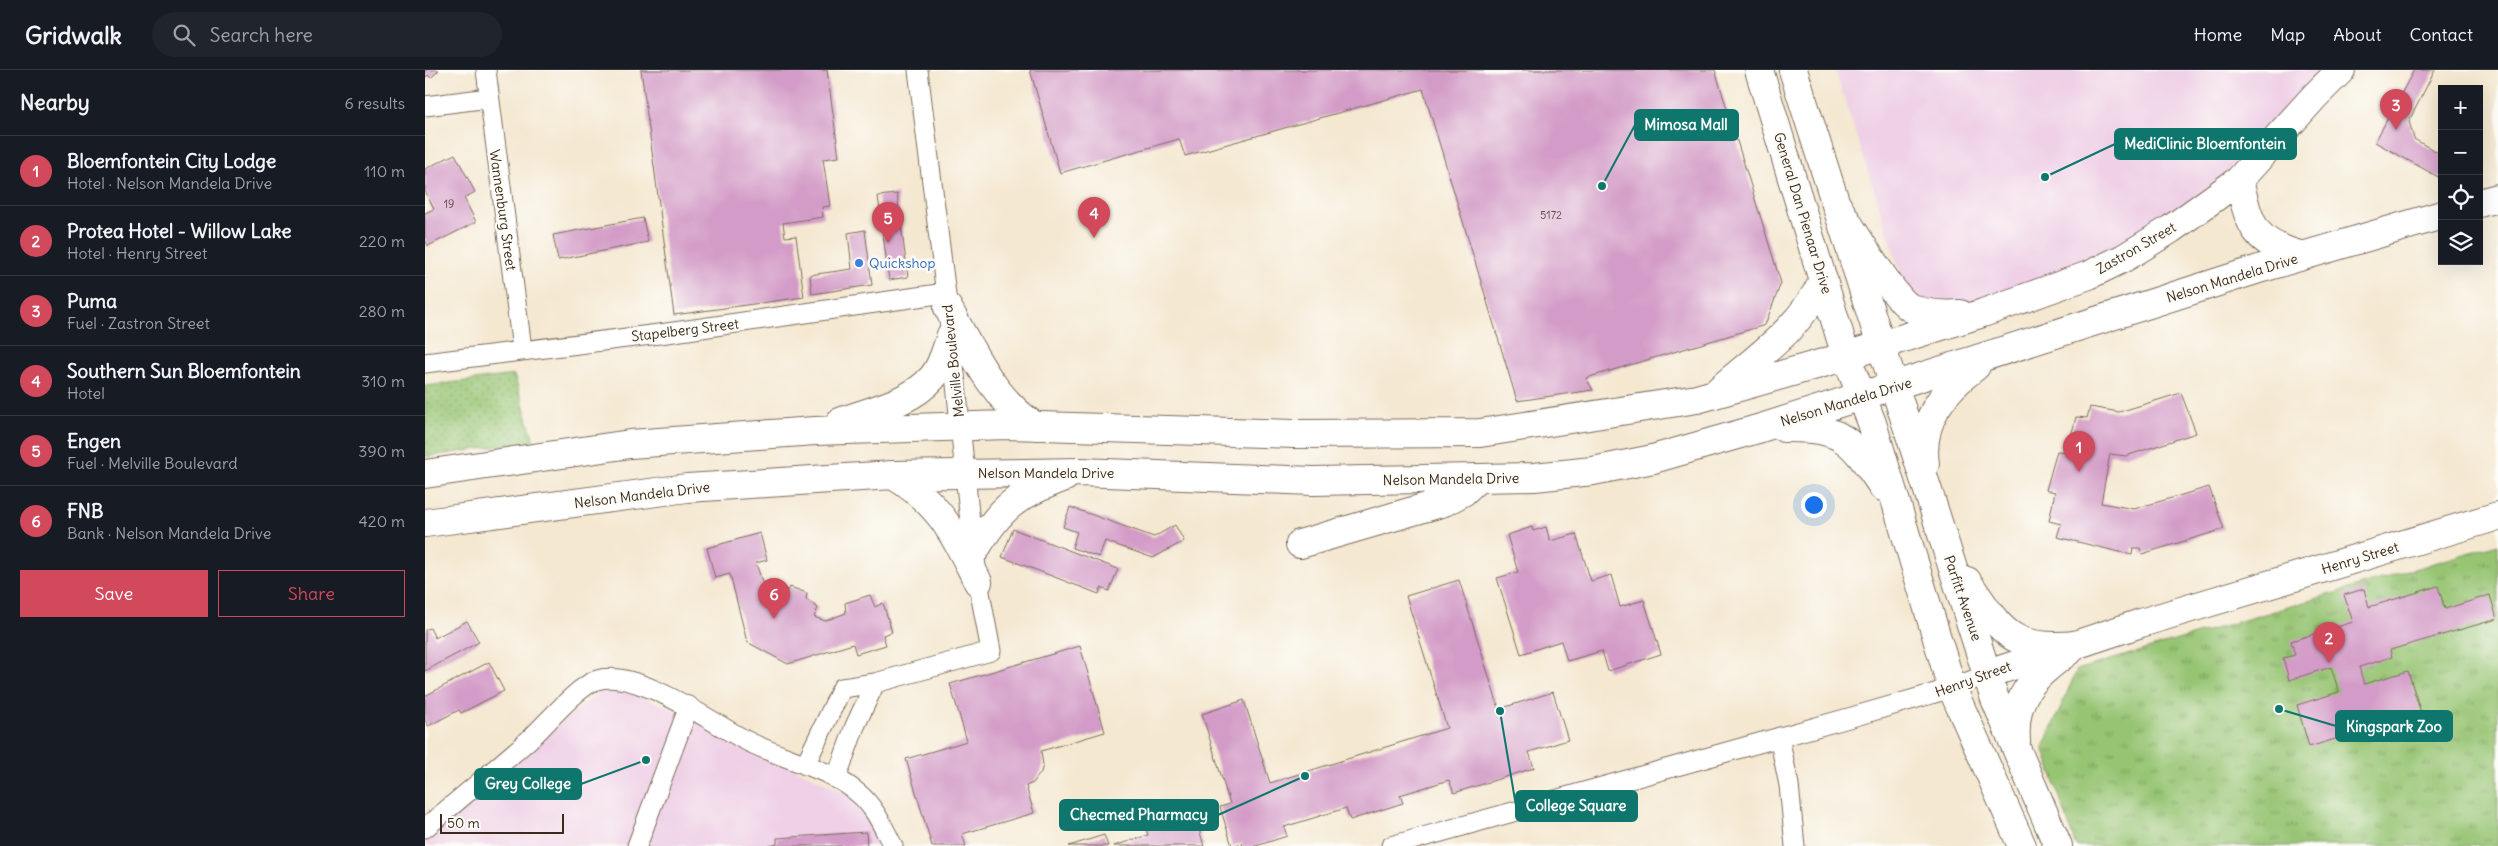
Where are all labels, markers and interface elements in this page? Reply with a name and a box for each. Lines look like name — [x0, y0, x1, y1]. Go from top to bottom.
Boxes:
search box — [152, 12, 502, 57]
text: Gridwalk — [25, 20, 122, 50]
icon: search — [170, 21, 198, 49]
text: Search here — [210, 23, 313, 47]
text: Home — [2194, 23, 2242, 46]
text: Map — [2270, 23, 2305, 46]
text: About — [2333, 23, 2381, 46]
text: Contact — [2409, 23, 2473, 46]
map controls — [2438, 85, 2483, 265]
button: + — [2438, 85, 2483, 130]
text: Nearby — [20, 89, 90, 116]
pin: 3 — [2380, 89, 2412, 130]
text: 6 results — [344, 93, 405, 113]
callout: Mimosa Mall — [1635, 110, 1738, 140]
text: Mimosa Mall — [1644, 115, 1728, 134]
callout: MediClinic Bloemfontein — [2115, 129, 2296, 159]
street label: General Dan Pienaar Drive — [1770, 130, 1836, 296]
button: − — [2438, 130, 2483, 175]
text: MediClinic Bloemfontein — [2124, 134, 2286, 153]
street label: Wannenburg Street — [486, 148, 520, 272]
text: Bloemfontein City Lodge — [67, 149, 276, 173]
text: 1 — [33, 161, 39, 181]
text: 110 m — [364, 161, 405, 181]
text: Hotel · Nelson Mandela Drive — [67, 173, 272, 193]
button: locate — [2438, 175, 2483, 220]
house number: 19 — [444, 197, 454, 211]
pin: 4 — [1078, 197, 1110, 238]
pin: 5 — [872, 202, 904, 243]
house number: 5172 — [1540, 208, 1562, 222]
street label: Zastron Street — [2093, 218, 2179, 278]
text: Protea Hotel - Willow Lake — [67, 219, 291, 243]
button: layers — [2438, 220, 2483, 265]
text: 2 — [32, 231, 40, 251]
text: 220 m — [359, 231, 405, 251]
text: Hotel · Henry Street — [67, 243, 207, 263]
street label: Nelson Mandela Drive — [2164, 249, 2300, 307]
place label: Quickshop — [869, 254, 935, 272]
marker: Quickshop — [853, 257, 865, 269]
text: Puma — [67, 289, 117, 313]
text: 3 — [31, 301, 41, 321]
text: 280 m — [359, 301, 405, 321]
street label: Melville Boulevard — [938, 304, 968, 418]
text: Fuel · Zastron Street — [67, 313, 210, 333]
street label: Stapelberg Street — [630, 314, 740, 346]
text: Southern Sun Bloemfontein — [67, 359, 301, 383]
text: 4 — [31, 371, 41, 391]
text: 310 m — [361, 371, 405, 391]
street label: Nelson Mandela Drive — [1778, 373, 1914, 431]
text: Hotel — [67, 383, 105, 403]
text: Engen — [67, 429, 121, 453]
pin: 1 — [2063, 431, 2095, 472]
text: 5 — [31, 441, 41, 461]
text: 390 m — [358, 441, 405, 461]
text: Fuel · Melville Boulevard — [67, 453, 238, 473]
street label: Nelson Mandela Drive — [978, 464, 1114, 482]
street label: Nelson Mandela Drive — [1383, 469, 1519, 489]
street label: Nelson Mandela Drive — [573, 478, 711, 512]
your location — [1801, 492, 1827, 518]
text: FNB — [67, 499, 103, 523]
text: 6 — [31, 511, 41, 531]
text: 420 m — [359, 511, 405, 531]
text: Bank · Nelson Mandela Drive — [67, 523, 271, 543]
street label: Henry Street — [2319, 538, 2401, 578]
street label: Parfitt Avenue — [1940, 553, 1986, 643]
button: Save — [20, 570, 208, 617]
button: Share — [218, 570, 405, 617]
pin: 6 — [758, 578, 790, 619]
pin: 2 — [2313, 622, 2345, 663]
street label: Henry Street — [1932, 657, 2014, 701]
callout: Kingspark Zoo — [2336, 711, 2452, 741]
text: Kingspark Zoo — [2346, 717, 2443, 737]
callout: Grey College — [475, 769, 581, 799]
text: Grey College — [485, 774, 571, 794]
callout: College Square — [1516, 791, 1637, 821]
text: College Square — [1526, 796, 1626, 816]
callout: Checmed Pharmacy — [1060, 800, 1218, 830]
text: Checmed Pharmacy — [1070, 805, 1208, 825]
scale bar — [440, 811, 564, 834]
text: 50 m — [447, 814, 480, 832]

